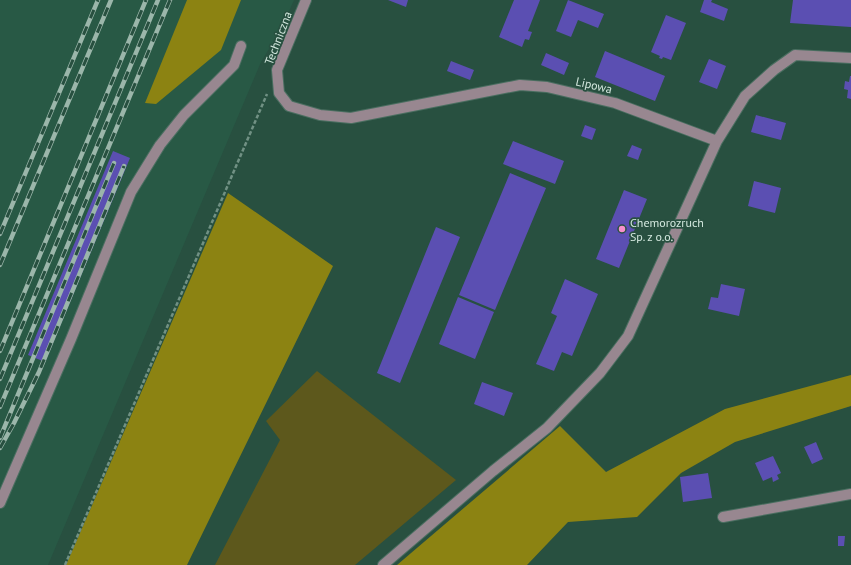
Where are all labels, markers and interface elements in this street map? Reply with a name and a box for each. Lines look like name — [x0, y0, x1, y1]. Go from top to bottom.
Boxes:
street label: Techniczna — [261, 9, 295, 67]
street label: Lipowa — [574, 74, 614, 96]
place label: Chemorozruch Sp. z o.o. — [630, 215, 704, 244]
marker: Chemorozruch Sp. z o.o. — [617, 224, 627, 234]

